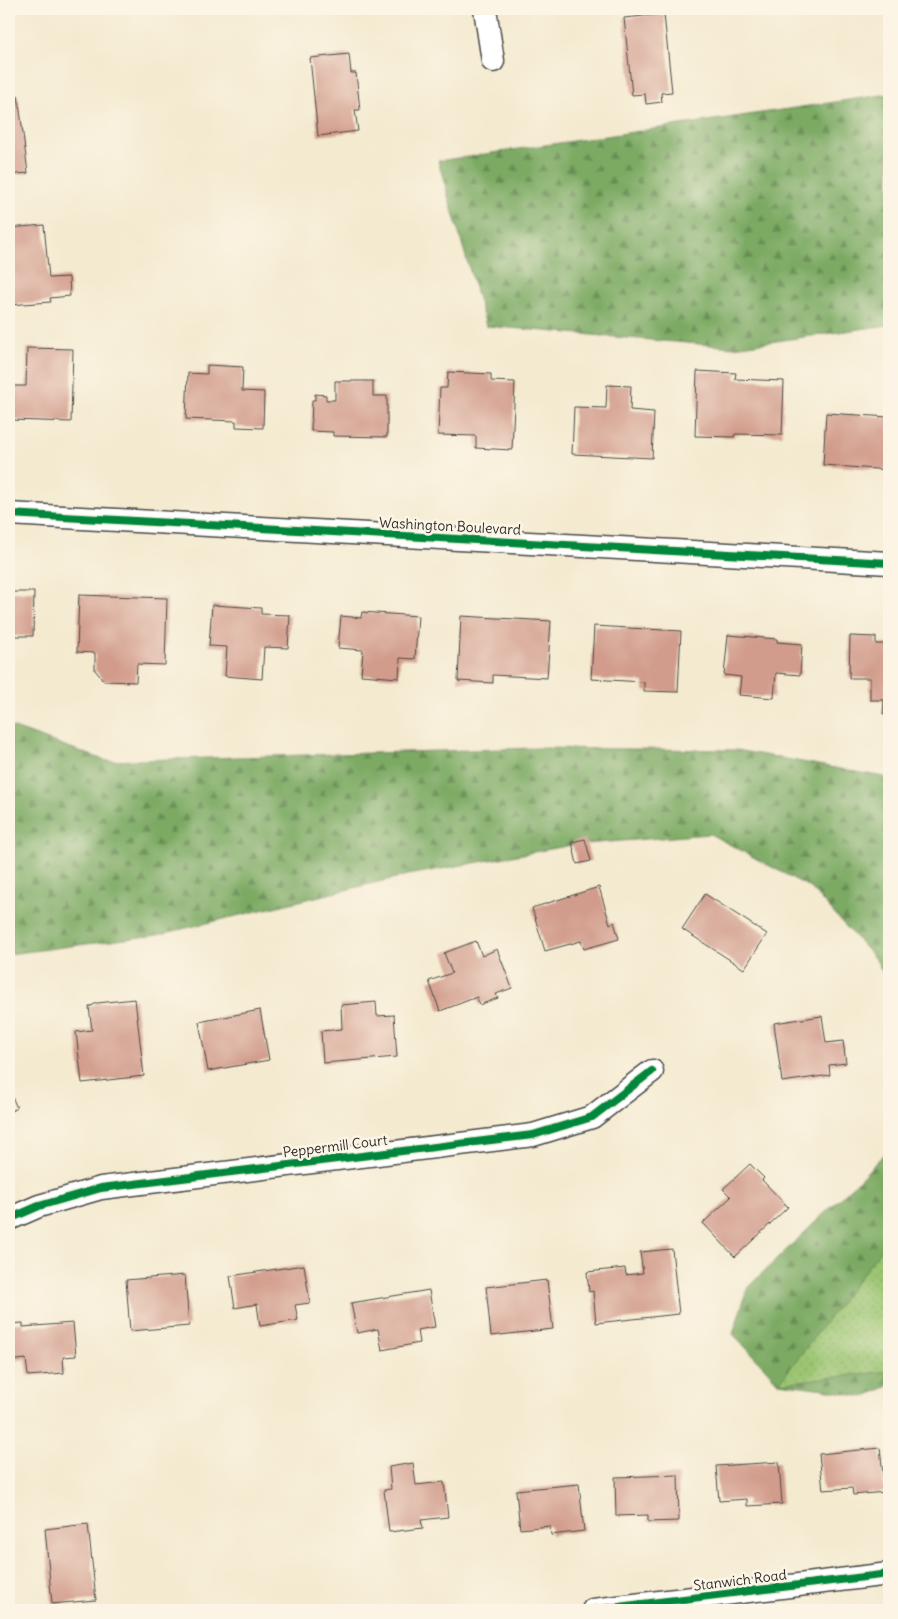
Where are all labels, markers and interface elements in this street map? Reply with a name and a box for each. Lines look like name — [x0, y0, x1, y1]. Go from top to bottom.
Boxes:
street label: Washington Boulevard — [379, 513, 521, 539]
street label: Peppermill Court — [282, 1131, 389, 1161]
street label: Stanwich Road — [692, 1565, 788, 1595]

